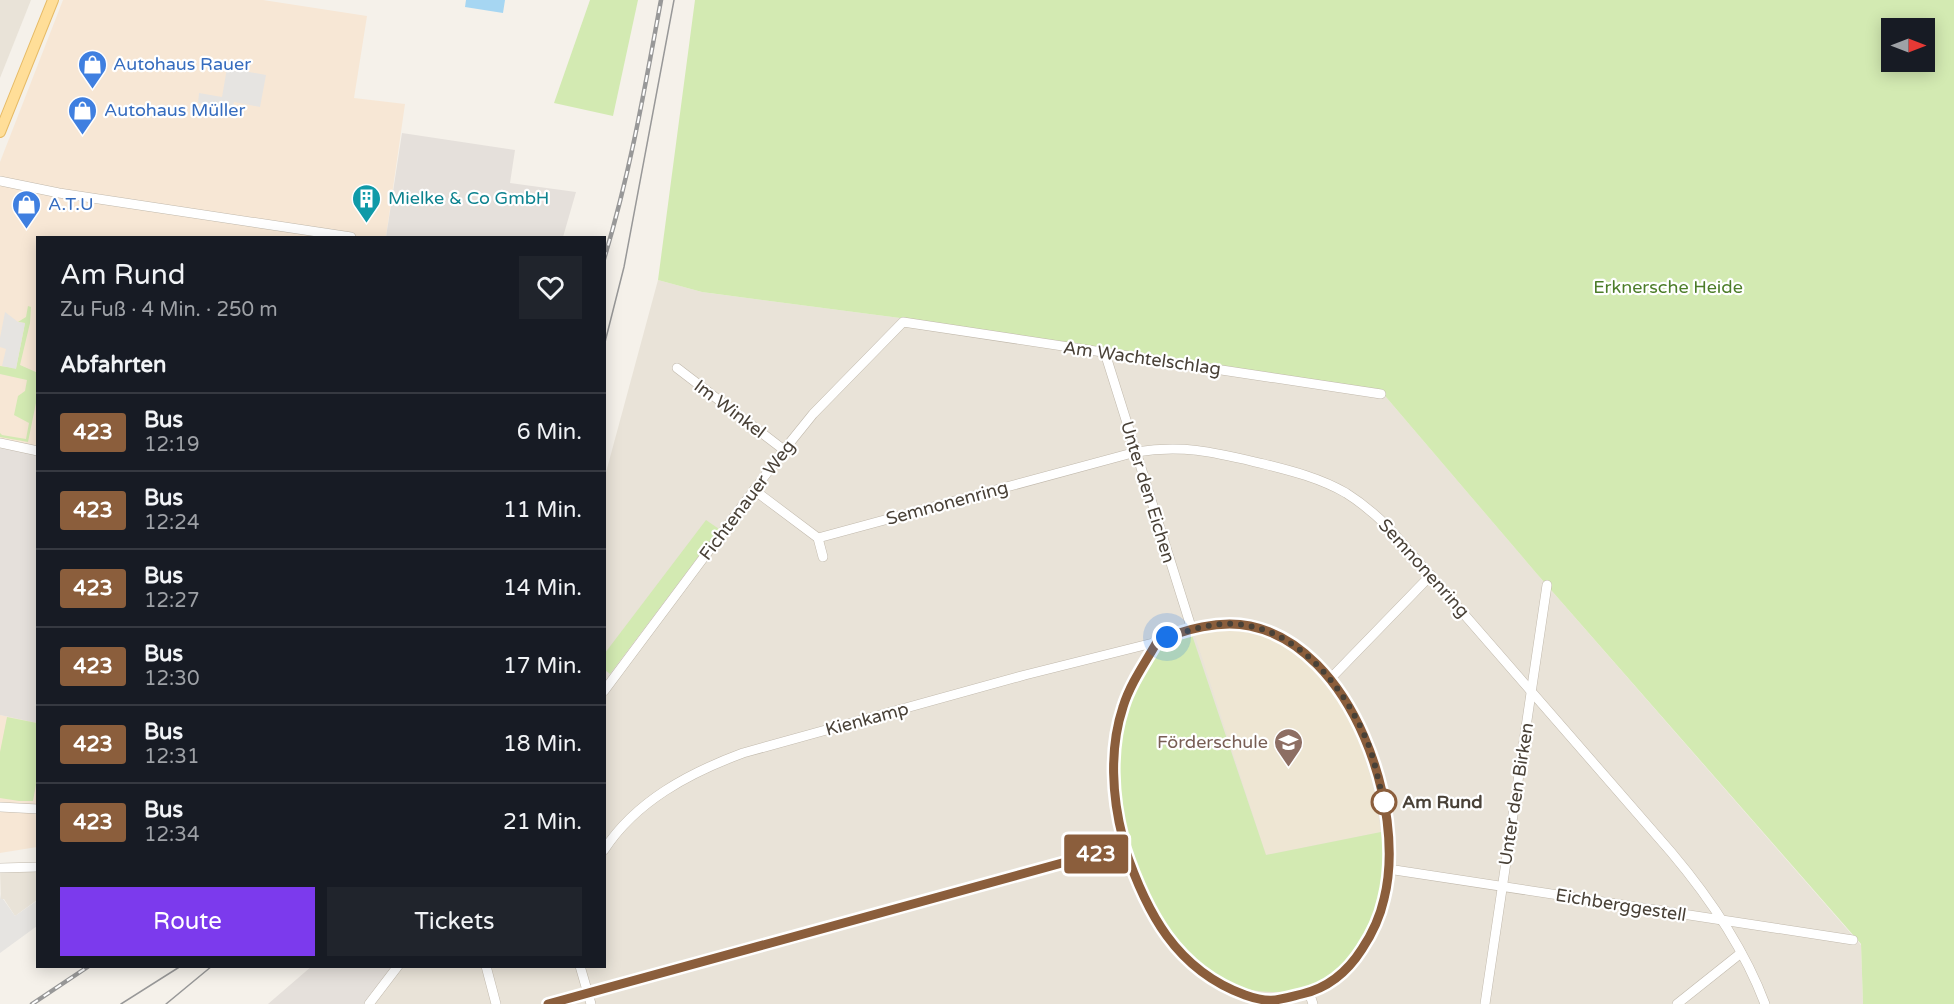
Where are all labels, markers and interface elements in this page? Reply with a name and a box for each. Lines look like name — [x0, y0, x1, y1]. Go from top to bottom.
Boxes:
north arrow — [1881, 18, 1935, 72]
map controls — [1881, 18, 1935, 72]
shop icon: Autohaus Rauer — [76, 48, 108, 90]
place label: Autohaus Rauer — [113, 53, 251, 75]
shop icon: Autohaus Müller — [67, 94, 99, 136]
place label: Autohaus Müller — [104, 99, 245, 121]
building icon: Mielke & Co GmbH — [351, 182, 383, 224]
place label: Mielke & Co GmbH — [388, 187, 549, 209]
shop icon: A.T.U — [11, 188, 43, 230]
place label: A.T.U — [48, 193, 94, 215]
button: heart — [519, 256, 582, 319]
text: Am Rund — [60, 258, 185, 292]
park label: Erknersche Heide — [1593, 276, 1743, 298]
text: Zu Fuß · 4 Min. · 250 m — [60, 298, 278, 322]
street label: Am Wachtelschlag — [1062, 336, 1222, 380]
text: Abfahrten — [60, 352, 166, 378]
street label: Im Winkel — [690, 375, 770, 443]
text: Bus — [144, 407, 183, 433]
street label: Unter den Eichen — [1116, 418, 1180, 566]
text: 6 Min. — [517, 419, 582, 445]
text: 423 — [73, 420, 113, 445]
text: 12:19 — [144, 433, 199, 457]
street label: Fichtenauer Weg — [695, 435, 799, 565]
street label: Semnonenring — [884, 476, 1010, 530]
text: Bus — [144, 485, 183, 511]
text: 11 Min. — [503, 497, 582, 523]
text: 423 — [73, 498, 113, 523]
text: 12:24 — [144, 511, 199, 535]
street label: Semnonenring — [1374, 514, 1474, 622]
text: Bus — [144, 563, 183, 589]
text: 14 Min. — [503, 575, 582, 601]
text: 423 — [73, 576, 113, 601]
text: 12:27 — [144, 589, 199, 613]
your location — [1152, 622, 1182, 652]
text: Bus — [144, 641, 183, 667]
text: 17 Min. — [503, 653, 582, 679]
text: 423 — [73, 654, 113, 679]
text: 12:30 — [144, 667, 199, 691]
street label: Kienkamp — [823, 697, 911, 741]
text: Bus — [144, 719, 183, 745]
street label: Unter den Birken — [1494, 721, 1538, 867]
school or university icon: Förderschule — [1273, 726, 1305, 768]
text: 18 Min. — [503, 731, 582, 757]
place label: Förderschule — [1157, 731, 1268, 753]
text: 423 — [73, 732, 113, 757]
text: 12:31 — [144, 745, 199, 769]
marker: Am Rund — [1371, 789, 1397, 815]
place label: Am Rund — [1402, 791, 1483, 813]
text: Bus — [144, 797, 183, 823]
text: 21 Min. — [503, 809, 582, 835]
text: 423 — [73, 810, 113, 835]
text: 12:34 — [144, 823, 199, 847]
line badge: 423 — [1062, 834, 1130, 874]
text: 423 — [1076, 842, 1116, 867]
street label: Eichberggestell — [1554, 884, 1688, 926]
button: Route — [60, 887, 315, 956]
button: Tickets — [327, 887, 582, 956]

